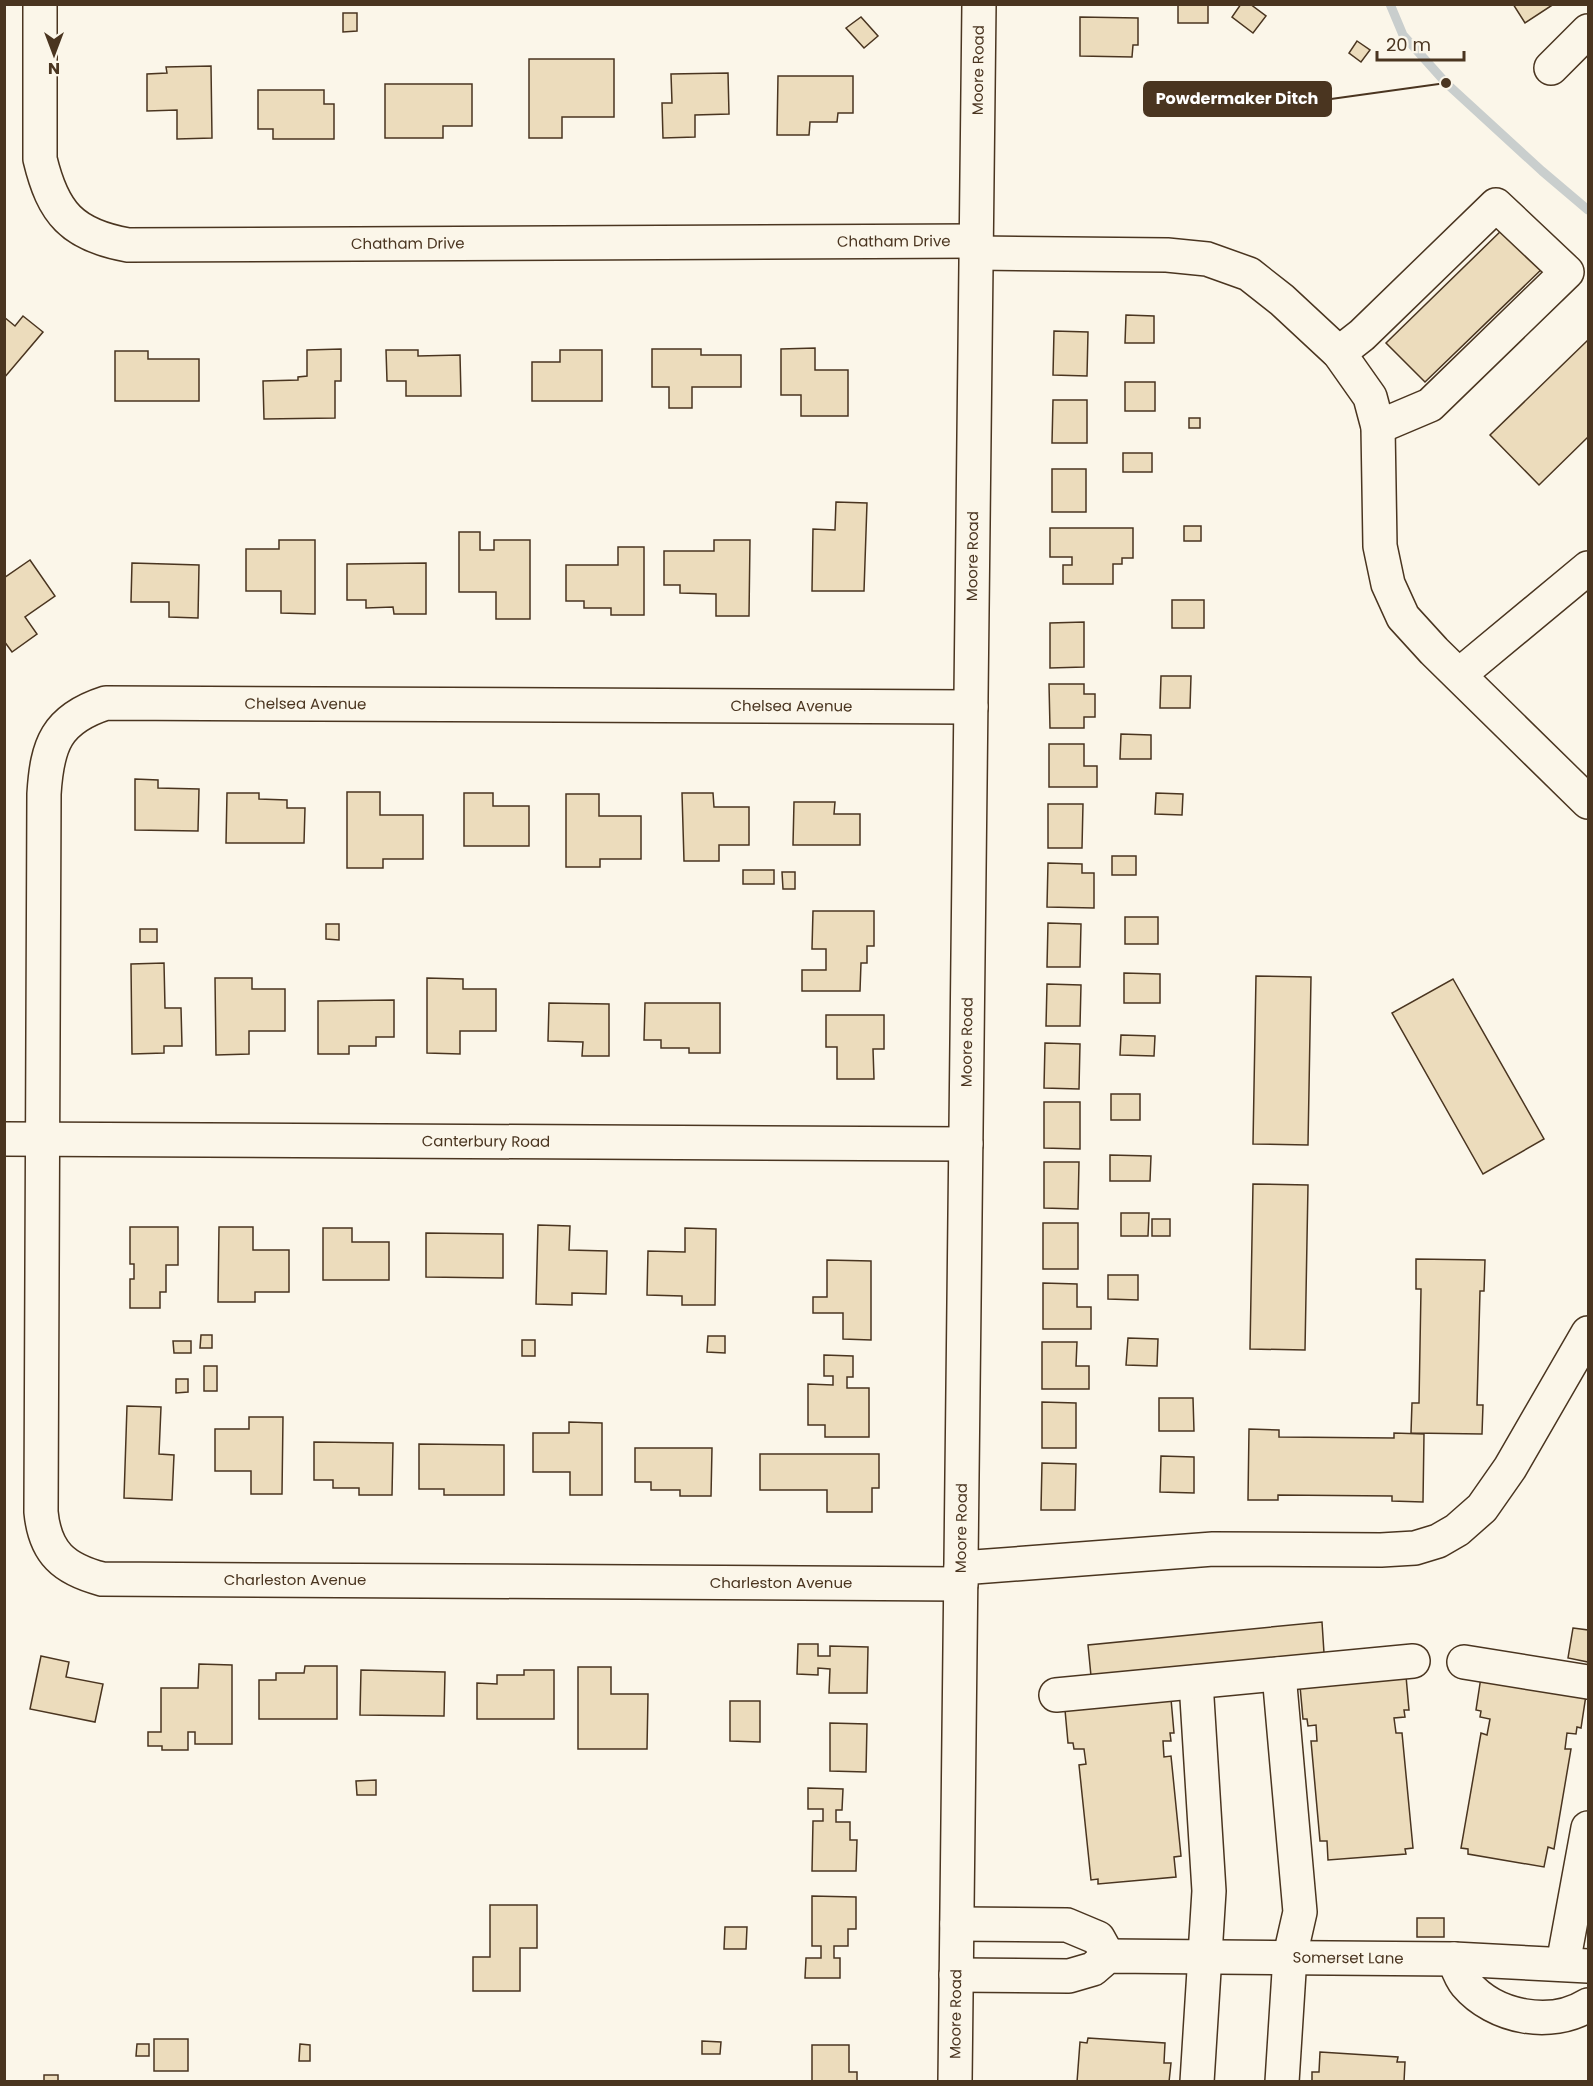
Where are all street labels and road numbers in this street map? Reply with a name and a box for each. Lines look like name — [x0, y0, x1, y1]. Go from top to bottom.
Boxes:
street label: Moore Road — [967, 25, 989, 115]
street label: Chatham Drive — [837, 230, 951, 252]
street label: Chatham Drive — [351, 232, 465, 254]
street label: Moore Road — [961, 511, 983, 601]
street label: Chelsea Avenue — [244, 693, 366, 714]
street label: Chelsea Avenue — [730, 695, 852, 716]
street label: Moore Road — [955, 997, 978, 1087]
street label: Canterbury Road — [422, 1130, 550, 1152]
street label: Moore Road — [950, 1483, 972, 1573]
street label: Charleston Avenue — [224, 1569, 366, 1590]
street label: Charleston Avenue — [710, 1572, 852, 1593]
street label: Somerset Lane — [1293, 1947, 1404, 1969]
street label: Moore Road — [944, 1969, 966, 2059]

